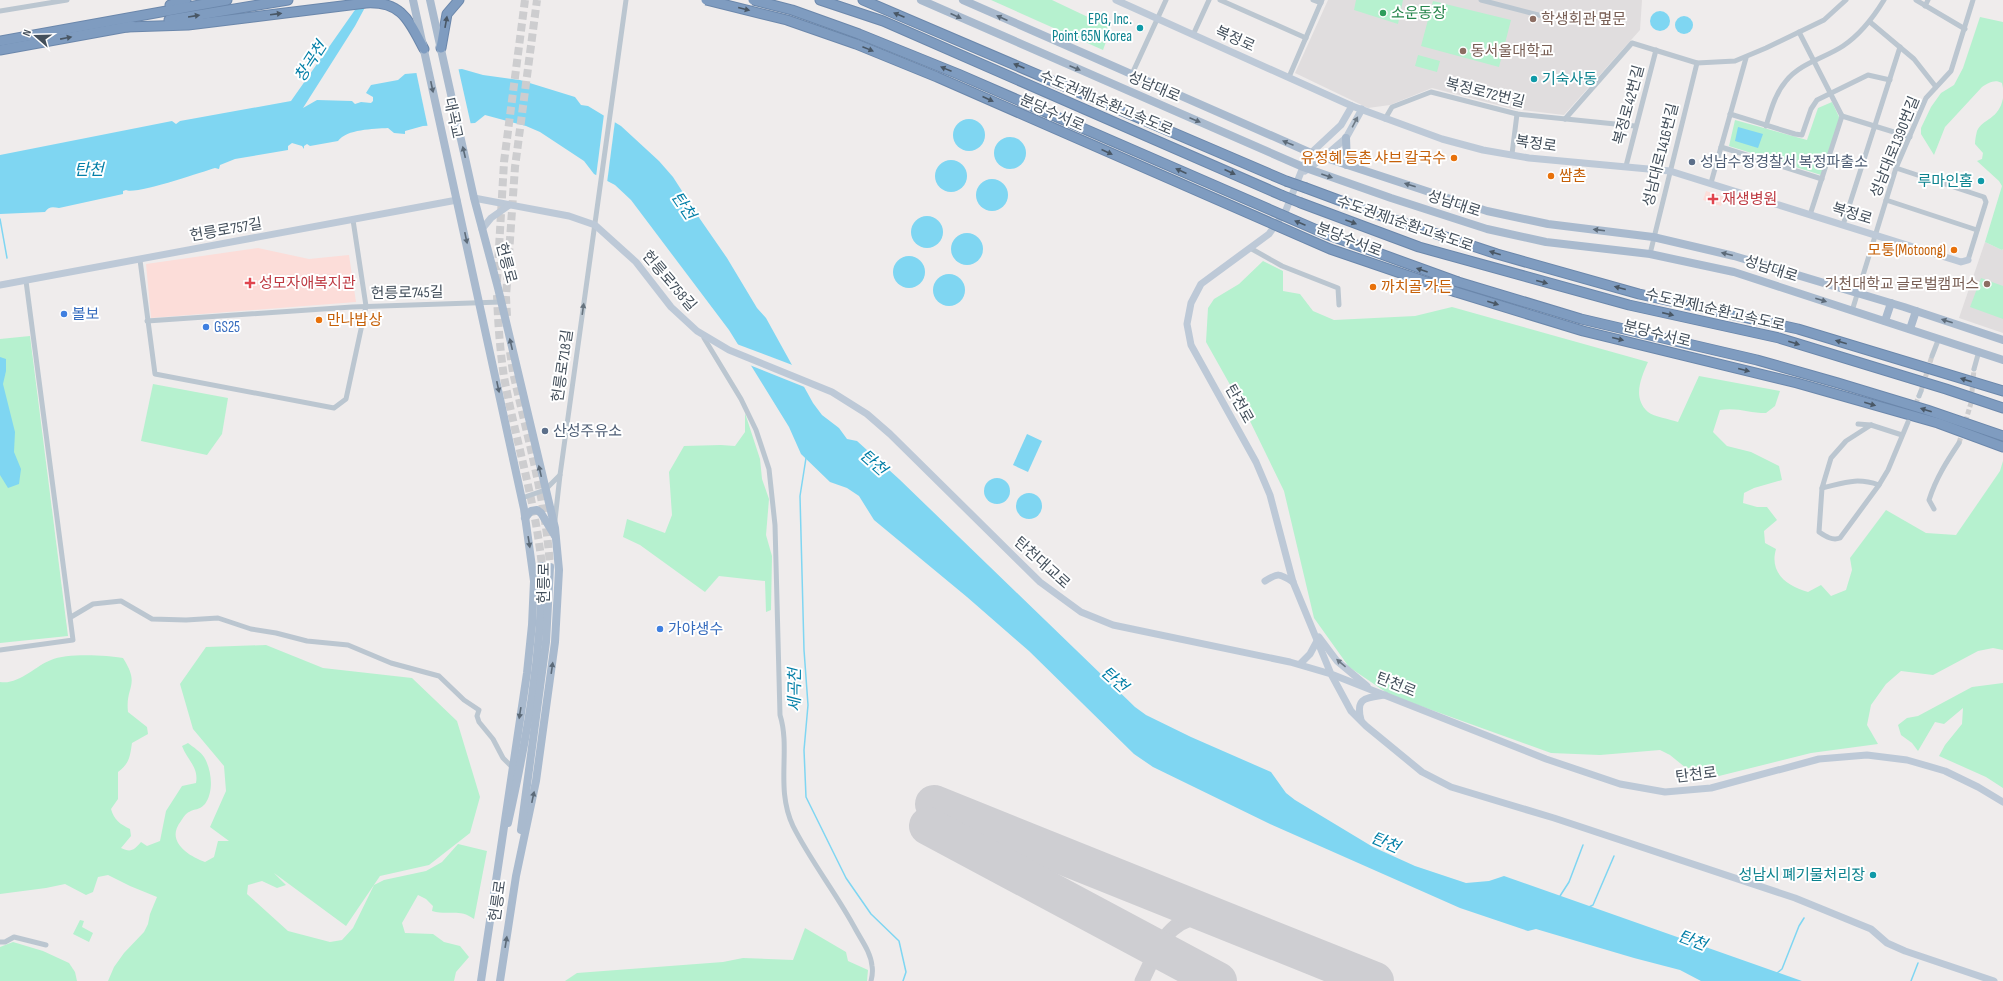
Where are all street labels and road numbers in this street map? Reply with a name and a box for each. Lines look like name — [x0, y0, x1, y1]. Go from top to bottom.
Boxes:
street label: 복정로 — [1212, 22, 1258, 56]
street label: 복정로42번길 — [1609, 63, 1649, 147]
street label: 수도권제1순환고속도로 — [1036, 66, 1176, 140]
street label: 성남대로 — [1125, 67, 1183, 107]
street label: 복정로72번길 — [1443, 74, 1527, 112]
street label: 분당수서로 — [1017, 90, 1087, 136]
street label: 성남대로1390번길 — [1866, 94, 1924, 200]
street label: 대곡교 — [439, 96, 467, 140]
street label: 성남대로1416번길 — [1639, 101, 1683, 209]
street label: 복정로 — [1514, 132, 1558, 156]
street label: 성남대로 — [1425, 186, 1483, 222]
street label: 수도권제1순환고속도로 — [1334, 192, 1476, 256]
street label: 복정로 — [1829, 199, 1875, 229]
street label: 헌릉로757길 — [188, 214, 264, 246]
street label: 분당수서로 — [1313, 219, 1385, 261]
street label: 헌릉로 — [491, 241, 521, 285]
street label: 헌릉로758길 — [638, 247, 700, 315]
street label: 성남대로 — [1742, 251, 1800, 287]
street label: 헌릉로745길 — [370, 283, 444, 303]
street label: 수도권제1순환고속도로 — [1643, 285, 1787, 335]
street label: 분당수서로 — [1621, 316, 1693, 352]
street label: 헌릉로718길 — [549, 328, 577, 404]
street label: 탄천로 — [1221, 381, 1257, 427]
street label: 탄천대교로 — [1010, 533, 1074, 593]
street label: 헌릉로 — [535, 562, 554, 604]
street label: 탄천로 — [1373, 668, 1419, 702]
street label: 탄천로 — [1674, 763, 1718, 787]
street label: 헌릉로 — [486, 879, 510, 923]

